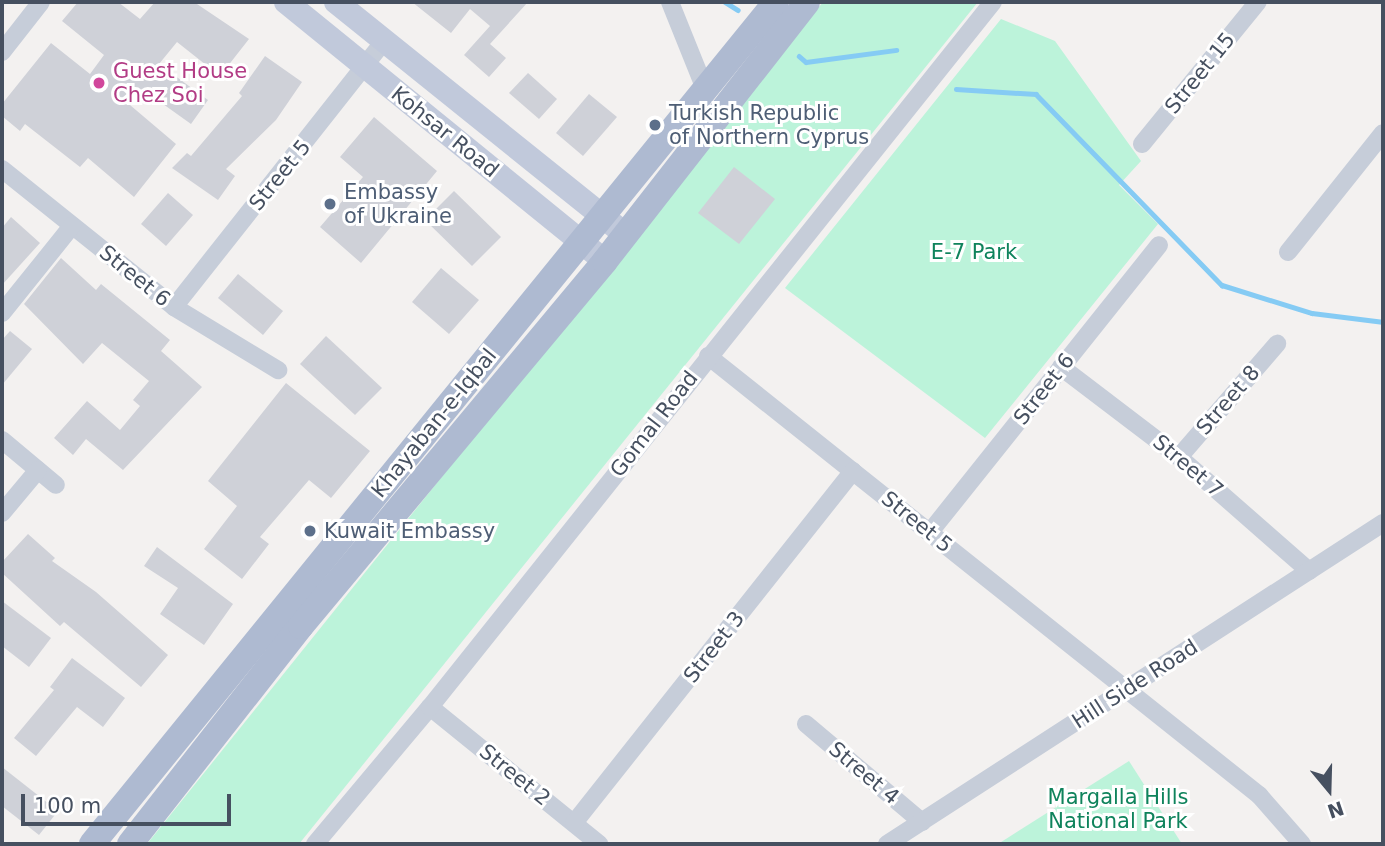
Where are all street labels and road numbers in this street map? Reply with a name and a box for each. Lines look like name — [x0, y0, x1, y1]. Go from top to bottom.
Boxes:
street label: Street 15 — [1160, 27, 1240, 119]
street label: Kohsar Road — [386, 81, 504, 183]
street label: Street 5 — [244, 134, 316, 216]
street label: Street 6 — [94, 240, 176, 312]
street label: Khayaban-e-Iqbal — [366, 343, 502, 503]
street label: Street 6 — [1008, 348, 1080, 430]
street label: Street 8 — [1191, 360, 1265, 440]
street label: Gomal Road — [605, 366, 703, 482]
street label: Street 7 — [1148, 429, 1228, 503]
street label: Street 5 — [876, 486, 958, 558]
street label: Street 3 — [678, 606, 750, 688]
street label: Hill Side Road — [1067, 634, 1203, 734]
street label: Street 4 — [824, 736, 904, 810]
street label: Street 2 — [474, 739, 556, 811]

